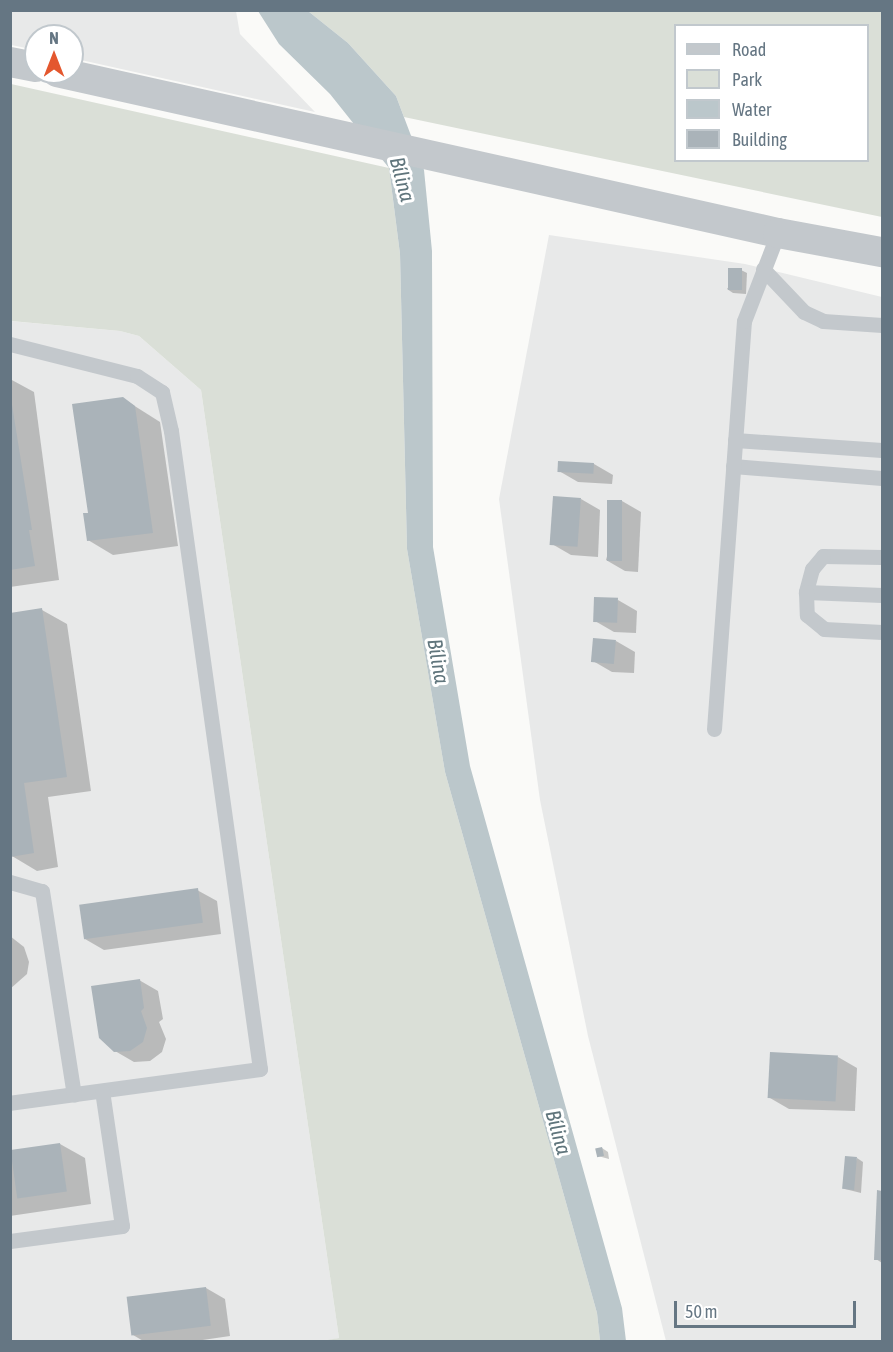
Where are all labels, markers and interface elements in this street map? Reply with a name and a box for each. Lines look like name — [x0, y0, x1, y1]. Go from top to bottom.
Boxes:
north arrow — [24, 24, 84, 84]
legend — [674, 24, 869, 162]
text: N — [49, 29, 59, 47]
text: Road — [732, 39, 766, 60]
text: Park — [732, 69, 762, 90]
text: Water — [732, 99, 771, 120]
text: Building — [732, 129, 787, 150]
water label: Bílina — [385, 154, 421, 204]
water label: Bílina — [423, 637, 455, 685]
water label: Bílina — [541, 1107, 577, 1157]
scale bar — [677, 1289, 858, 1327]
text: 50 m — [685, 1301, 717, 1322]

